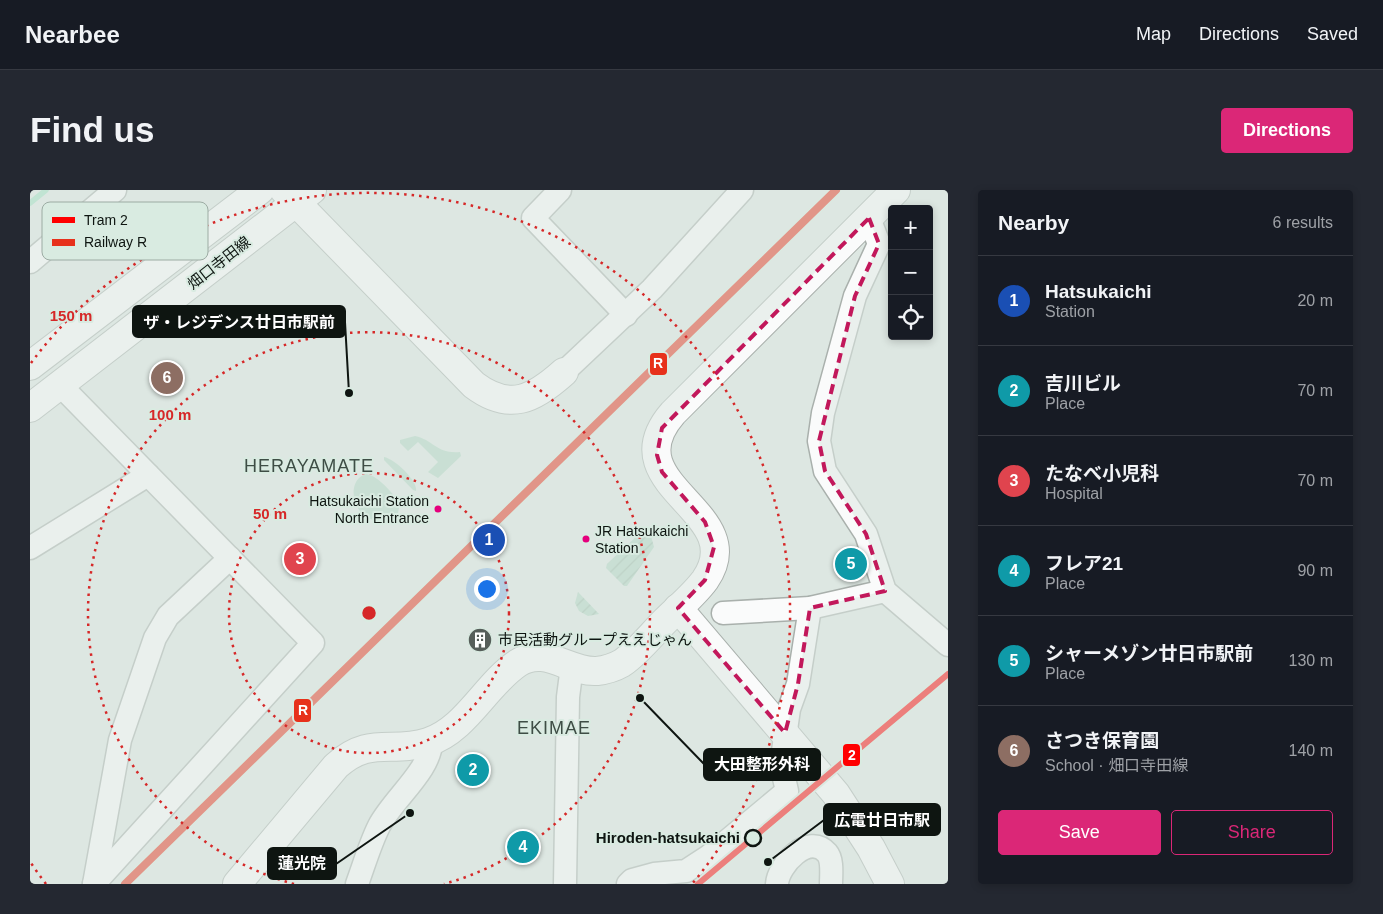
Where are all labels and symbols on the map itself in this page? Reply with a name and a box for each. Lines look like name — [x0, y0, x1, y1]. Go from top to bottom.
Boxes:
legend — [42, 202, 208, 260]
text: Tram 2 — [84, 212, 128, 228]
street label: 畑口寺田線 — [184, 233, 253, 292]
text: Railway R — [84, 234, 147, 250]
callout: ザ・レジデンス廿日市駅前 — [133, 306, 345, 337]
text: 150 m — [50, 307, 92, 324]
text: ザ・レジデンス廿日市駅前 — [143, 314, 335, 331]
line badge: R — [649, 352, 668, 376]
text: R — [653, 355, 663, 371]
pin: 6 — [151, 359, 183, 397]
text: 100 m — [149, 406, 191, 423]
district label: HERAYAMATE — [244, 456, 374, 476]
place label: Hatsukaichi Station North Entrance — [309, 493, 429, 526]
marker: Hatsukaichi Station North Entrance — [433, 504, 443, 514]
text: 50 m — [253, 505, 287, 522]
pin: 1 — [473, 521, 505, 559]
place label: JR Hatsukaichi Station — [595, 523, 688, 556]
marker: JR Hatsukaichi Station — [581, 534, 591, 544]
pin: 3 — [284, 540, 316, 578]
pin: 5 — [835, 545, 867, 583]
your location — [474, 576, 500, 602]
centre of rings — [360, 604, 378, 622]
building icon: 市民活動グループええじゃん — [467, 627, 493, 653]
place label: 市民活動グループええじゃん — [498, 631, 692, 648]
line badge: R — [293, 698, 312, 723]
text: R — [298, 702, 308, 718]
district label: EKIMAE — [517, 718, 591, 738]
line badge: 2 — [842, 743, 861, 767]
text: 2 — [848, 747, 856, 763]
callout: 大田整形外科 — [704, 749, 820, 780]
pin: 2 — [457, 751, 489, 789]
text: 大田整形外科 — [714, 756, 810, 773]
callout: 広電廿日市駅 — [824, 804, 940, 835]
text: 広電廿日市駅 — [834, 812, 930, 829]
pin: 4 — [507, 828, 539, 866]
place label: Hiroden-hatsukaichi — [596, 829, 740, 846]
marker: Hiroden-hatsukaichi — [744, 829, 762, 847]
callout: 蓮光院 — [268, 848, 336, 879]
text: 蓮光院 — [278, 855, 326, 872]

